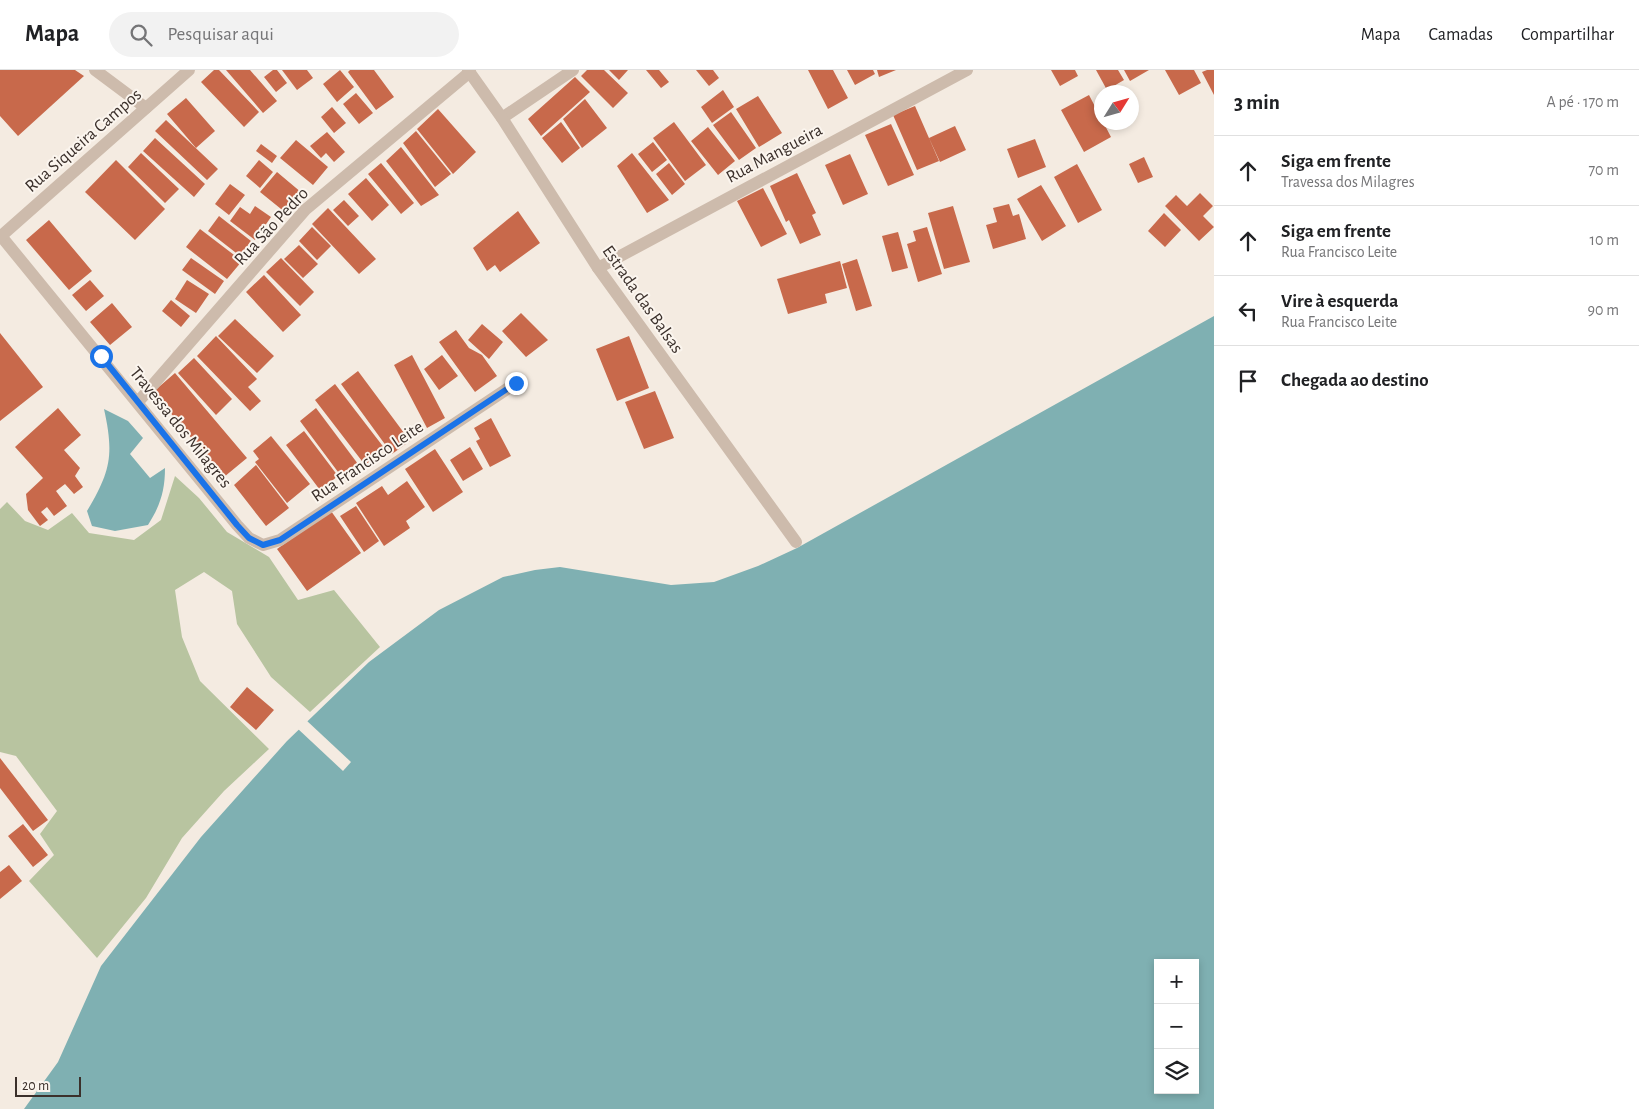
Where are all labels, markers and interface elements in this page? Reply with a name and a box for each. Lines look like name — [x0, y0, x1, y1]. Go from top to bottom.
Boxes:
search box — [109, 12, 459, 57]
icon: search — [127, 21, 155, 49]
text: Mapa — [25, 22, 79, 46]
text: Pesquisar aqui — [167, 25, 274, 44]
text: Mapa — [1361, 26, 1400, 44]
text: Camadas — [1428, 26, 1493, 44]
text: Compartilhar — [1521, 26, 1614, 44]
north arrow — [1094, 85, 1139, 130]
street label: Rua Siqueira Campos — [22, 86, 145, 196]
text: 3 min — [1234, 92, 1280, 113]
text: A pé · 170 m — [1547, 94, 1619, 110]
street label: Rua Mangueira — [723, 121, 826, 187]
text: Siga em frente — [1281, 152, 1391, 171]
icon: ahead — [1234, 157, 1262, 185]
text: 70 m — [1588, 162, 1619, 178]
text: Travessa dos Milagres — [1281, 174, 1415, 190]
street label: Rua São Pedro — [231, 184, 312, 269]
text: Siga em frente — [1281, 222, 1391, 241]
icon: ahead — [1234, 227, 1262, 255]
text: 10 m — [1590, 232, 1619, 248]
street label: Estrada das Balsas — [598, 242, 686, 357]
text: Rua Francisco Leite — [1281, 244, 1397, 260]
text: Vire à esquerda — [1281, 292, 1398, 311]
icon: left — [1234, 297, 1262, 325]
text: 90 m — [1588, 302, 1619, 318]
text: Rua Francisco Leite — [1281, 314, 1397, 330]
route start — [90, 345, 113, 368]
street label: Travessa dos Milagres — [126, 364, 235, 492]
icon: arrive — [1234, 367, 1262, 395]
text: Chegada ao destino — [1281, 371, 1429, 390]
route end — [505, 372, 528, 395]
street label: Rua Francisco Leite — [308, 418, 427, 506]
map controls — [1154, 959, 1199, 1094]
button: + — [1154, 959, 1199, 1004]
button: − — [1154, 1004, 1199, 1049]
button: layers — [1154, 1049, 1199, 1094]
scale bar — [15, 1074, 81, 1097]
text: 20 m — [22, 1079, 49, 1093]

